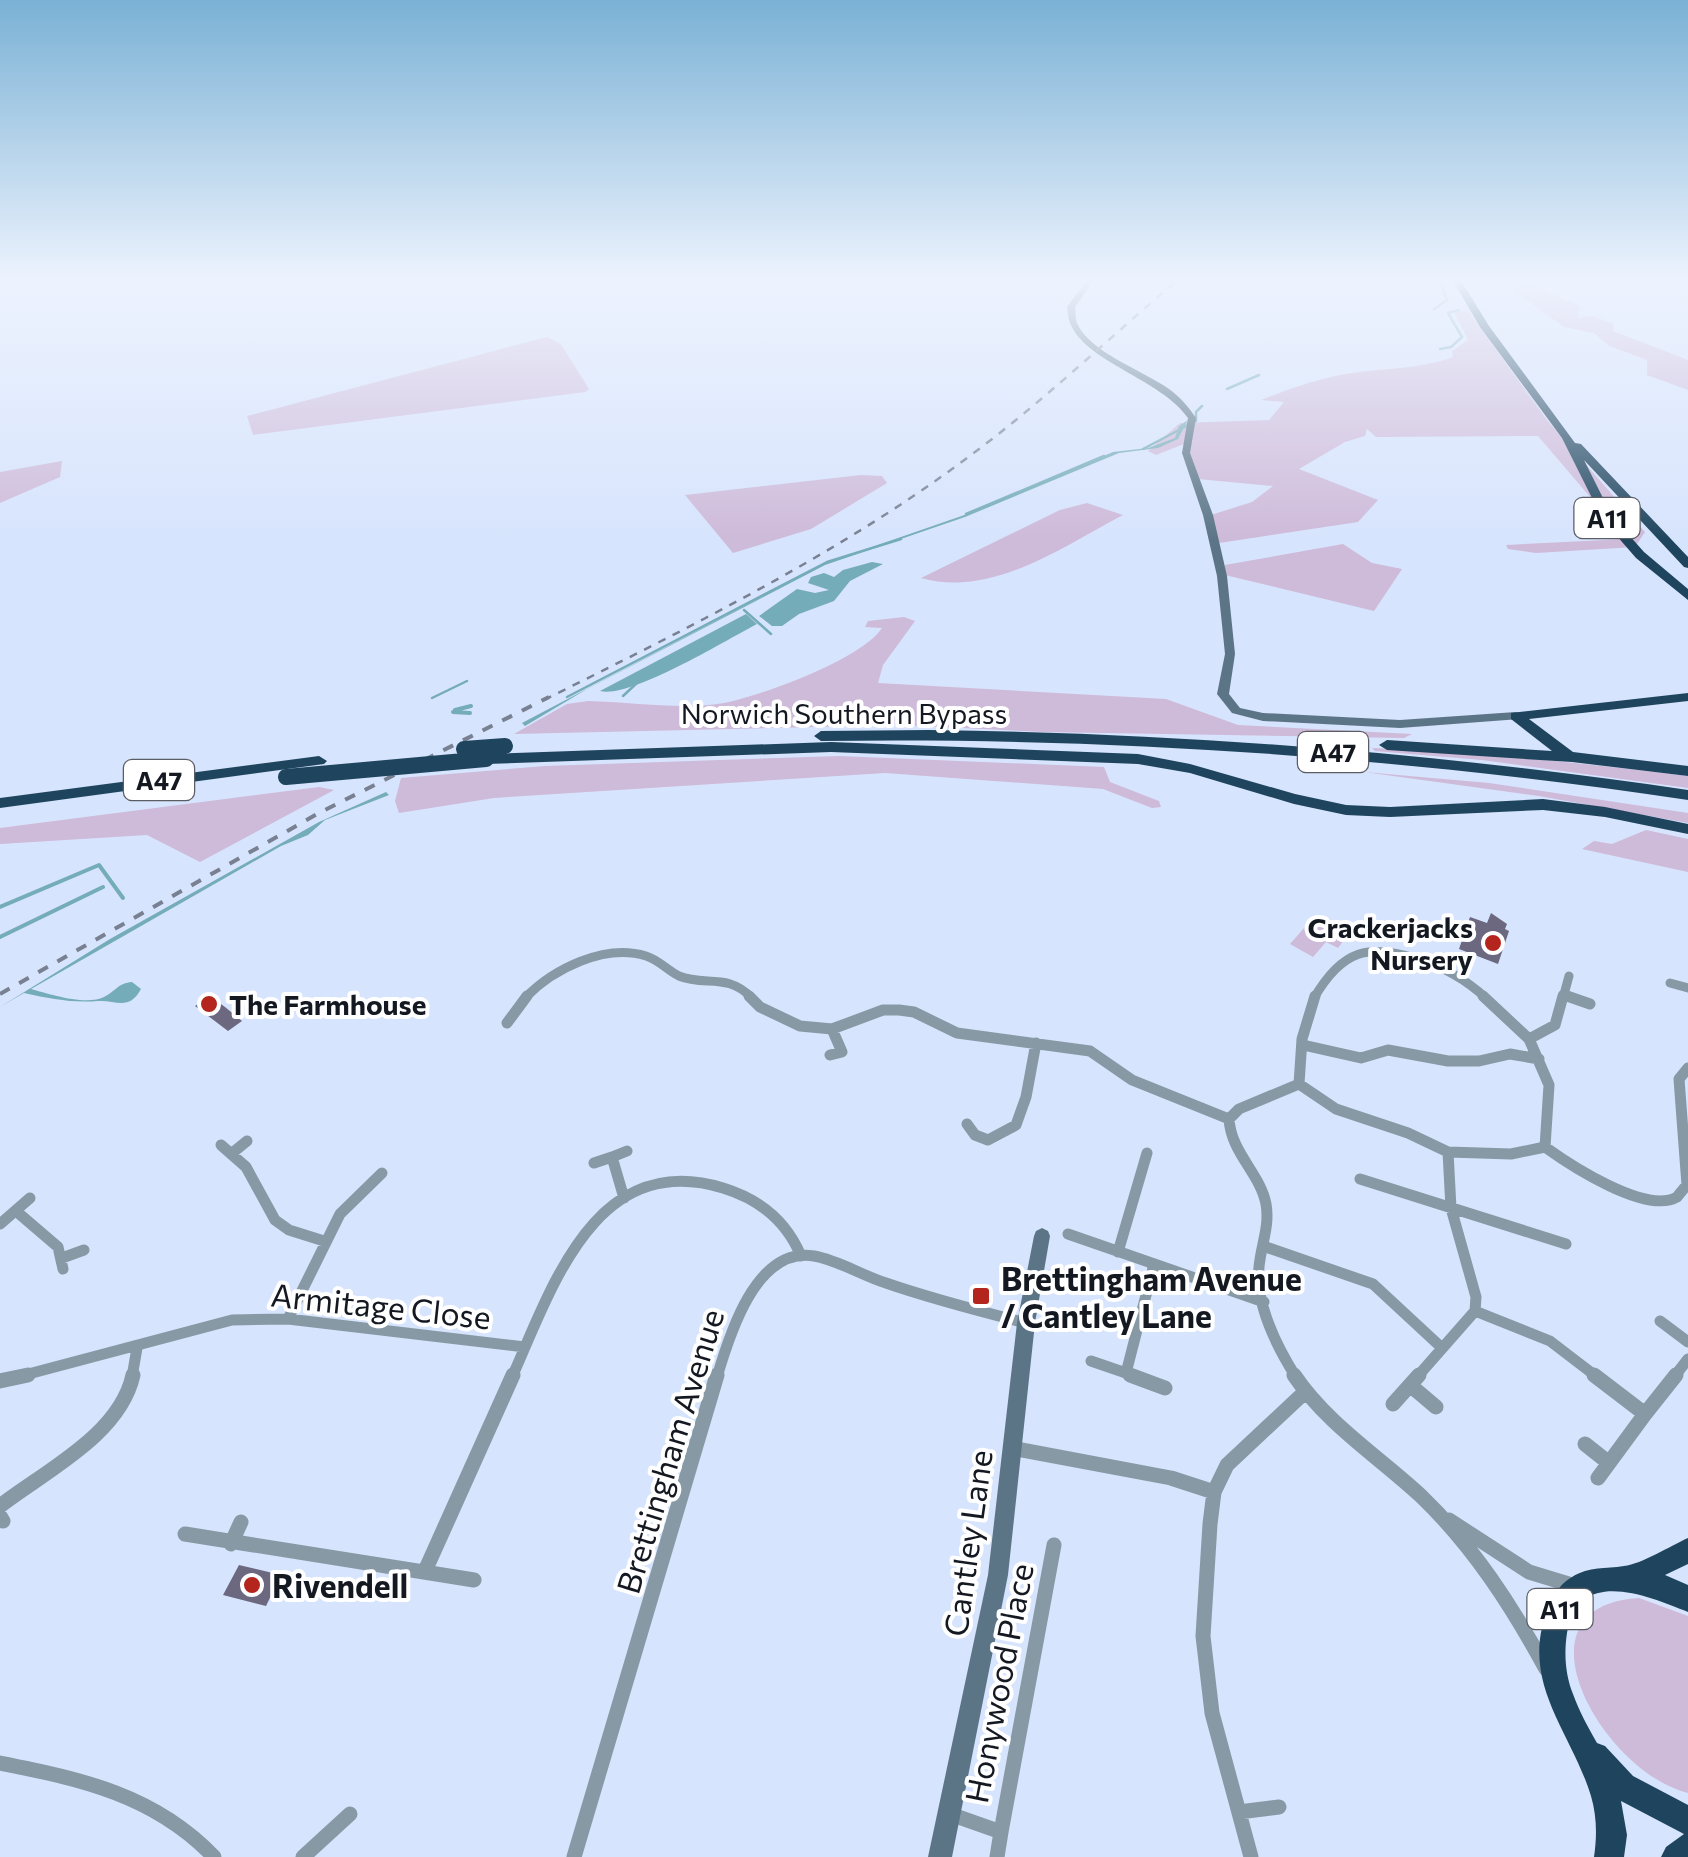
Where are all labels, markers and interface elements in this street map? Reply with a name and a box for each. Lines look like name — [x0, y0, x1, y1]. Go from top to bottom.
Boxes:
road number: A11 — [1574, 498, 1640, 538]
street label: Norwich Southern Bypass — [681, 696, 1007, 730]
road number: A47 — [1298, 732, 1368, 772]
road number: A47 — [124, 760, 194, 800]
place label: Crackerjacks Nursery — [1307, 910, 1473, 976]
marker: Crackerjacks Nursery — [1482, 932, 1504, 954]
place label: The Farmhouse — [229, 987, 426, 1021]
marker: The Farmhouse — [198, 993, 220, 1015]
place label: Brettingham Avenue / Cantley Lane — [1001, 1258, 1302, 1335]
street label: Armitage Close — [269, 1274, 493, 1336]
marker: Brettingham Avenue / Cantley Lane — [970, 1285, 992, 1307]
street label: Brettingham Avenue — [607, 1304, 731, 1598]
street label: Cantley Lane — [934, 1447, 1000, 1639]
street label: Honywood Place — [955, 1560, 1041, 1806]
place label: Rivendell — [272, 1565, 408, 1605]
marker: Rivendell — [241, 1574, 263, 1596]
road number: A11 — [1528, 1589, 1592, 1629]

